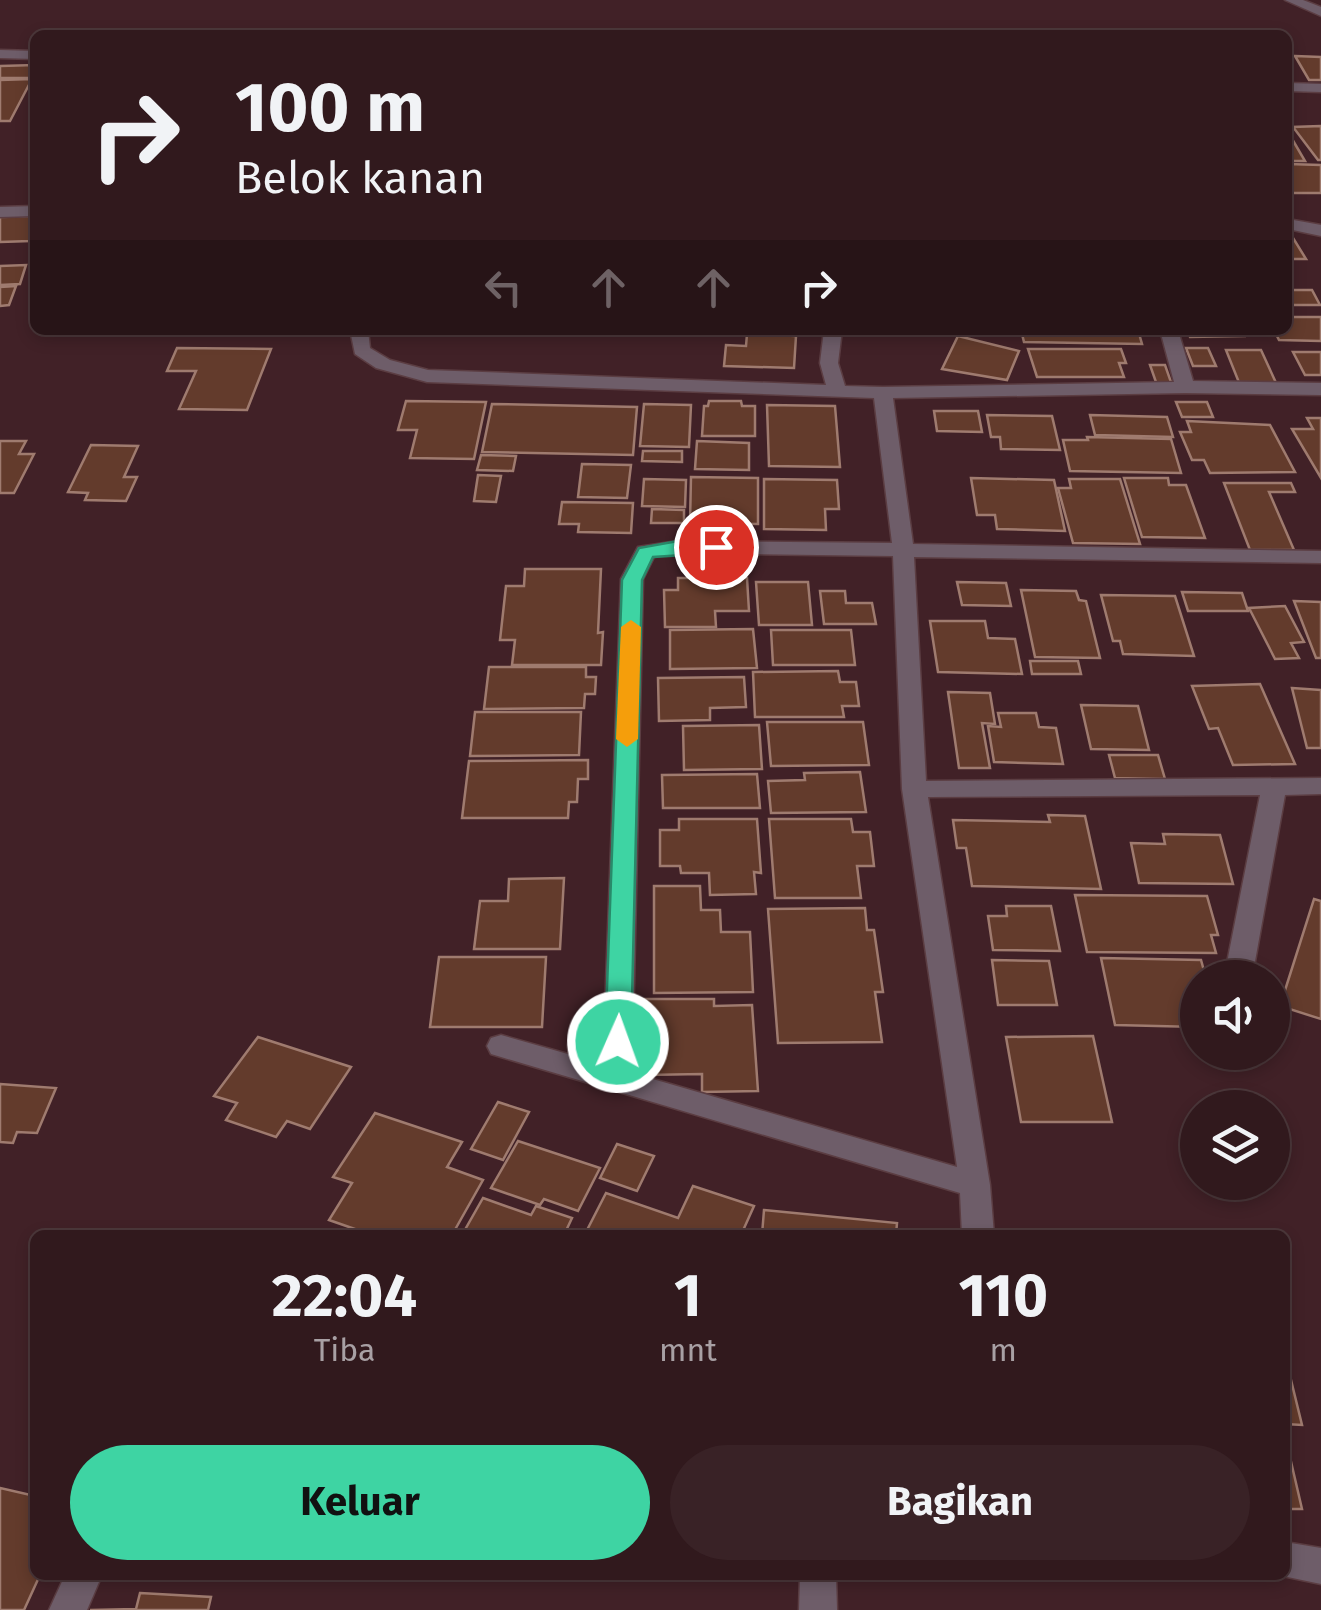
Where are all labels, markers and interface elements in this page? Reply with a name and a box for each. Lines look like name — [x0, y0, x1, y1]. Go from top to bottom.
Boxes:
text: 100 m — [235, 66, 425, 150]
icon: right — [70, 70, 200, 200]
text: Belok kanan — [235, 151, 485, 205]
icon: left — [476, 260, 531, 315]
icon: ahead — [581, 260, 636, 315]
icon: ahead — [686, 260, 741, 315]
icon: right — [791, 260, 846, 315]
pin — [674, 505, 759, 590]
icon: arrive — [689, 520, 744, 575]
map controls — [1180, 960, 1290, 1200]
button: sound — [1180, 960, 1290, 1070]
position arrow — [566, 990, 670, 1094]
button: layers — [1180, 1090, 1290, 1200]
text: 22:04 — [272, 1260, 417, 1332]
text: 1 — [674, 1260, 702, 1332]
text: 110 — [958, 1260, 1048, 1332]
text: Tiba — [314, 1331, 375, 1369]
text: mnt — [659, 1331, 717, 1369]
text: m — [990, 1331, 1017, 1369]
button: Keluar — [70, 1445, 650, 1560]
button: Bagikan — [670, 1445, 1250, 1560]

